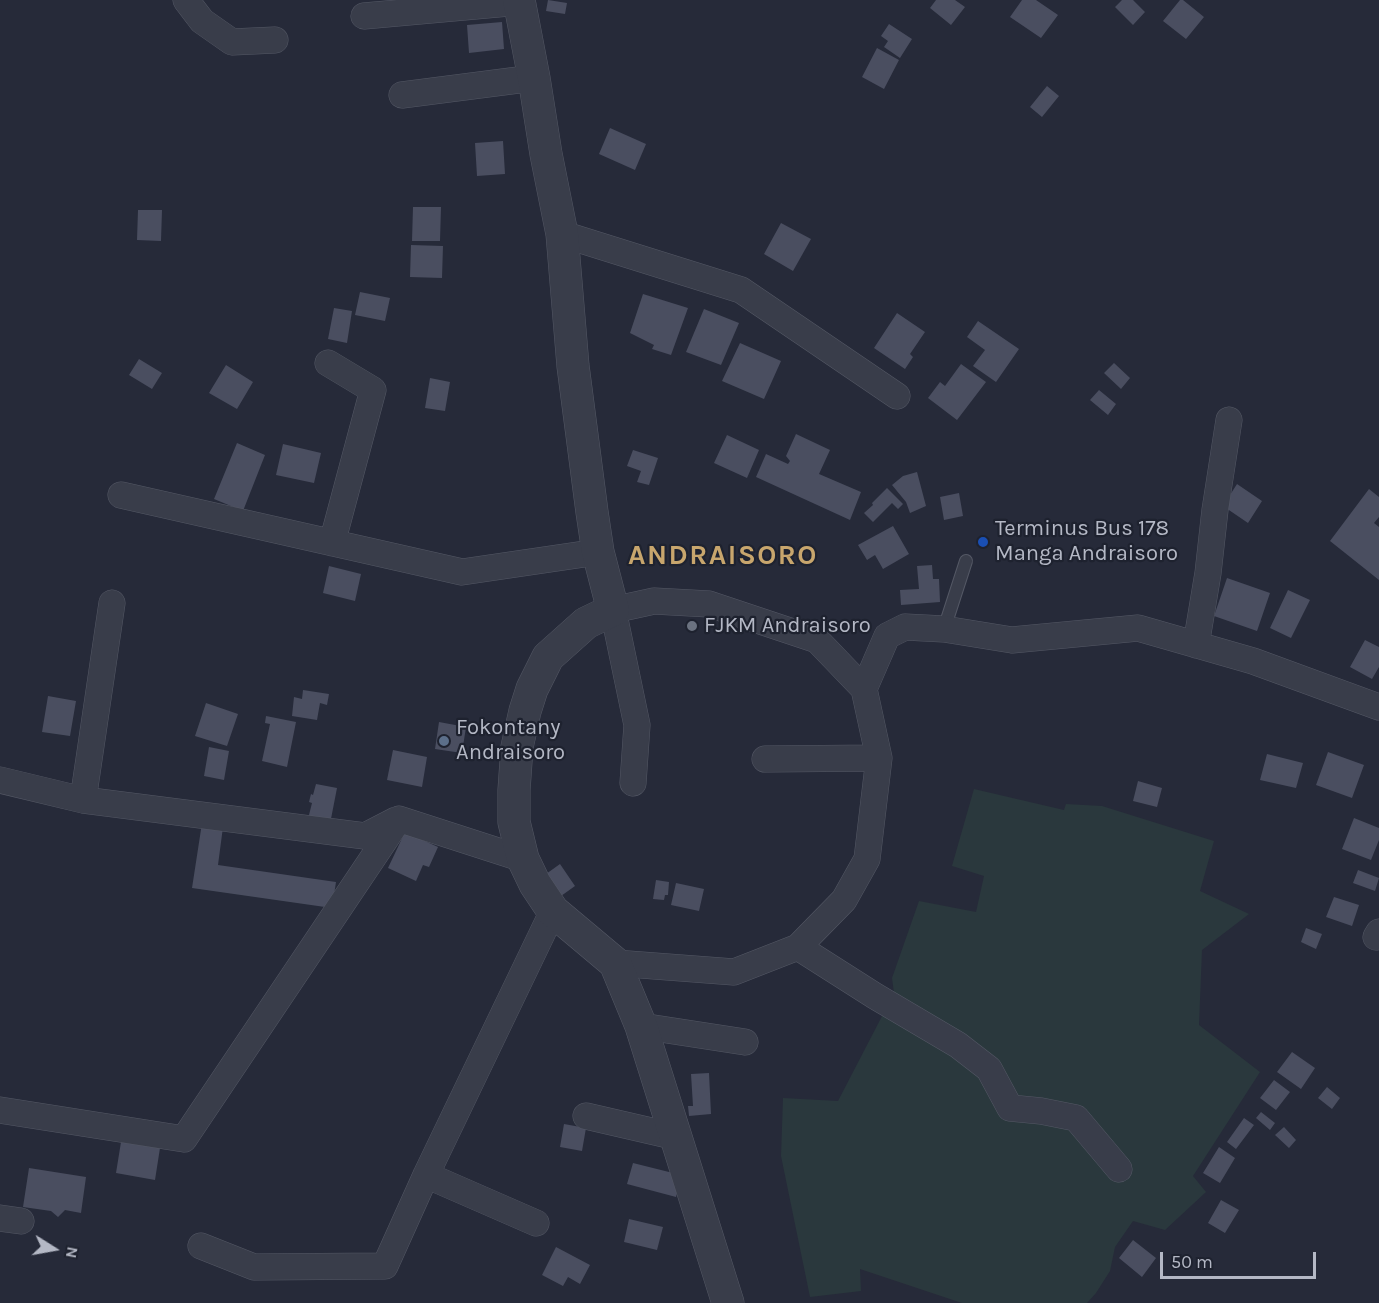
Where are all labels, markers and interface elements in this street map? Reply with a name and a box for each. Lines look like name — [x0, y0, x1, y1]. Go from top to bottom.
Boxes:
place label: Terminus Bus 178 Manga Andraisoro — [995, 516, 1178, 568]
marker: Terminus Bus 178 Manga Andraisoro — [976, 535, 990, 549]
district label: ANDRAISORO — [628, 539, 818, 573]
place label: FJKM Andraisoro — [704, 613, 871, 639]
marker: FJKM Andraisoro — [685, 619, 699, 633]
place label: Fokontany Andraisoro — [456, 715, 565, 766]
marker: Fokontany Andraisoro — [437, 734, 451, 748]
north arrow — [24, 1219, 84, 1279]
scale bar — [1163, 1240, 1319, 1278]
text: N — [62, 1245, 83, 1260]
text: 50 m — [1171, 1251, 1213, 1273]

